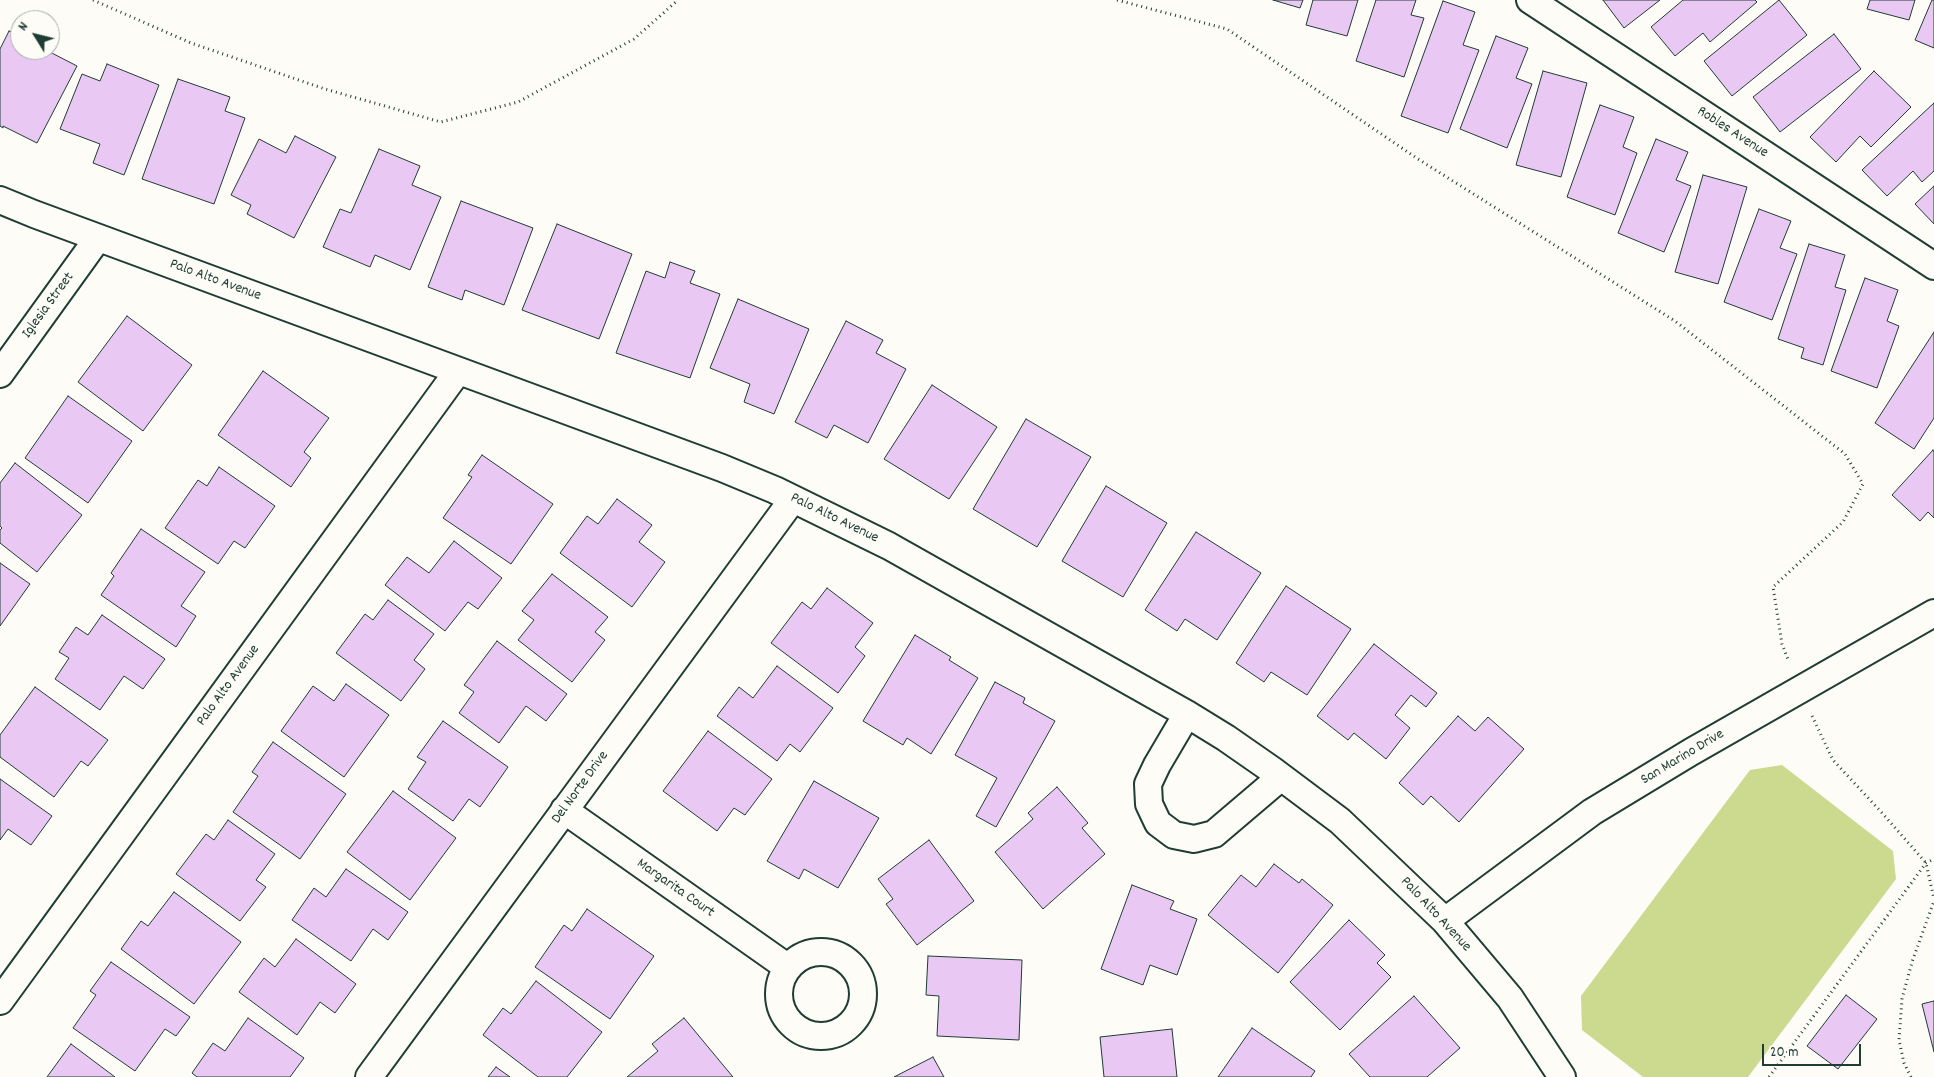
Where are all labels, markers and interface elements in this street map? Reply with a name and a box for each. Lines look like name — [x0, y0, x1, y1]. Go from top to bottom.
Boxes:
north arrow — [10, 10, 60, 60]
text: N — [14, 18, 34, 35]
street label: Robles Avenue — [1693, 103, 1771, 163]
street label: Palo Alto Avenue — [167, 256, 263, 306]
street label: Iglesia Street — [19, 269, 79, 343]
street label: Palo Alto Avenue — [787, 490, 881, 548]
street label: Palo Alto Avenue — [194, 642, 264, 730]
street label: San Marino Drive — [1638, 726, 1728, 790]
street label: Del Norte Drive — [549, 748, 613, 828]
street label: Margarita Court — [633, 856, 717, 922]
street label: Palo Alto Avenue — [1396, 874, 1474, 956]
scale bar — [1764, 1034, 1863, 1066]
text: 20 m — [1770, 1042, 1798, 1064]

